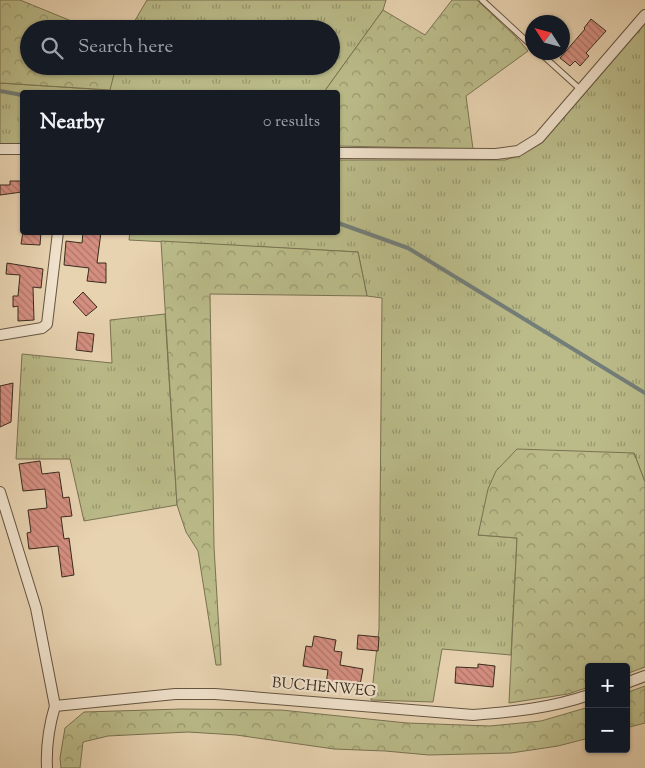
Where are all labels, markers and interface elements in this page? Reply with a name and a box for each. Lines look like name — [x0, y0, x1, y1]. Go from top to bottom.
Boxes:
north arrow — [525, 15, 570, 60]
search box — [20, 20, 340, 75]
icon: search — [38, 34, 66, 62]
text: Search here — [78, 34, 173, 61]
text: Nearby — [40, 108, 105, 138]
text: 0 results — [263, 111, 320, 134]
map controls — [585, 663, 630, 753]
button: + — [585, 663, 630, 708]
street label: BUCHENWEG — [271, 673, 377, 703]
button: − — [585, 708, 630, 753]

